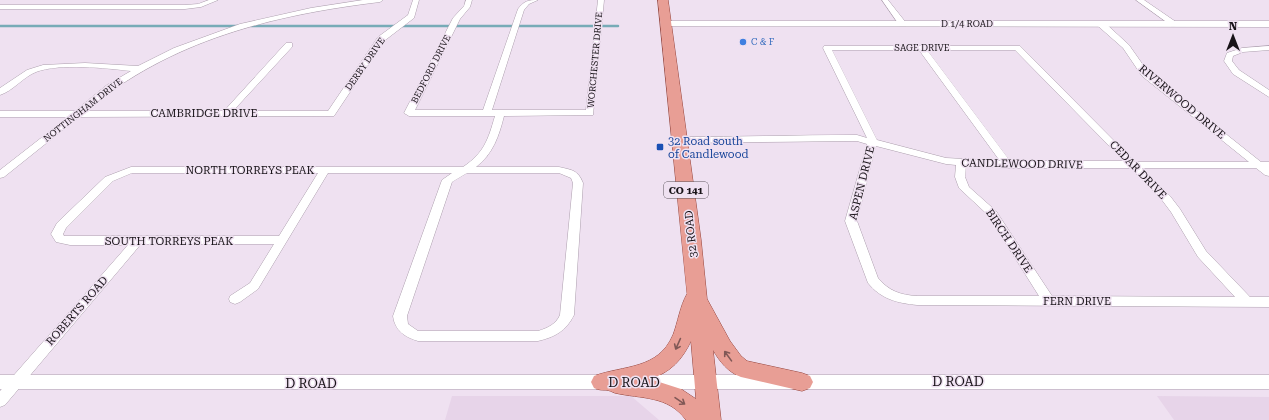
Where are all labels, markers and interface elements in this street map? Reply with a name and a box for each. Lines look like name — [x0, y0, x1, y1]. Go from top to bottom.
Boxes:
street label: WORCHESTER DRIVE — [586, 11, 604, 109]
north arrow — [1213, 16, 1253, 56]
street label: D 1/4 ROAD — [941, 19, 993, 29]
text: N — [1229, 20, 1238, 33]
street label: BEDFORD DRIVE — [409, 33, 453, 105]
street label: DERBY DRIVE — [343, 36, 387, 92]
marker: C & F — [738, 37, 748, 47]
place label: C & F — [751, 37, 775, 47]
street label: SAGE DRIVE — [894, 43, 950, 53]
street label: RIVERWOOD DRIVE — [1136, 62, 1228, 142]
street label: NOTTINGHAM DRIVE — [42, 76, 125, 144]
street label: CAMBRIDGE DRIVE — [150, 107, 258, 120]
place label: 32 Road south of Candlewood — [668, 135, 748, 161]
street label: CEDAR DRIVE — [1107, 138, 1169, 202]
marker: 32 Road south of Candlewood — [655, 142, 665, 152]
street label: ASPEN DRIVE — [847, 145, 877, 221]
street label: CANDLEWOOD DRIVE — [961, 156, 1083, 172]
street label: NORTH TORREYS PEAK — [185, 164, 315, 177]
road number: CO 141 — [664, 182, 708, 198]
street label: BIRCH DRIVE — [983, 207, 1035, 275]
street label: 32 ROAD — [682, 210, 700, 258]
street label: SOUTH TORREYS PEAK — [105, 235, 233, 248]
street label: ROBERTS ROAD — [43, 274, 111, 348]
street label: FERN DRIVE — [1043, 295, 1111, 308]
one-way arrow — [674, 338, 682, 350]
one-way arrow — [724, 350, 732, 361]
street label: D ROAD — [932, 374, 984, 389]
street label: D ROAD — [608, 375, 660, 390]
street label: D ROAD — [285, 376, 337, 391]
one-way arrow — [675, 397, 686, 405]

